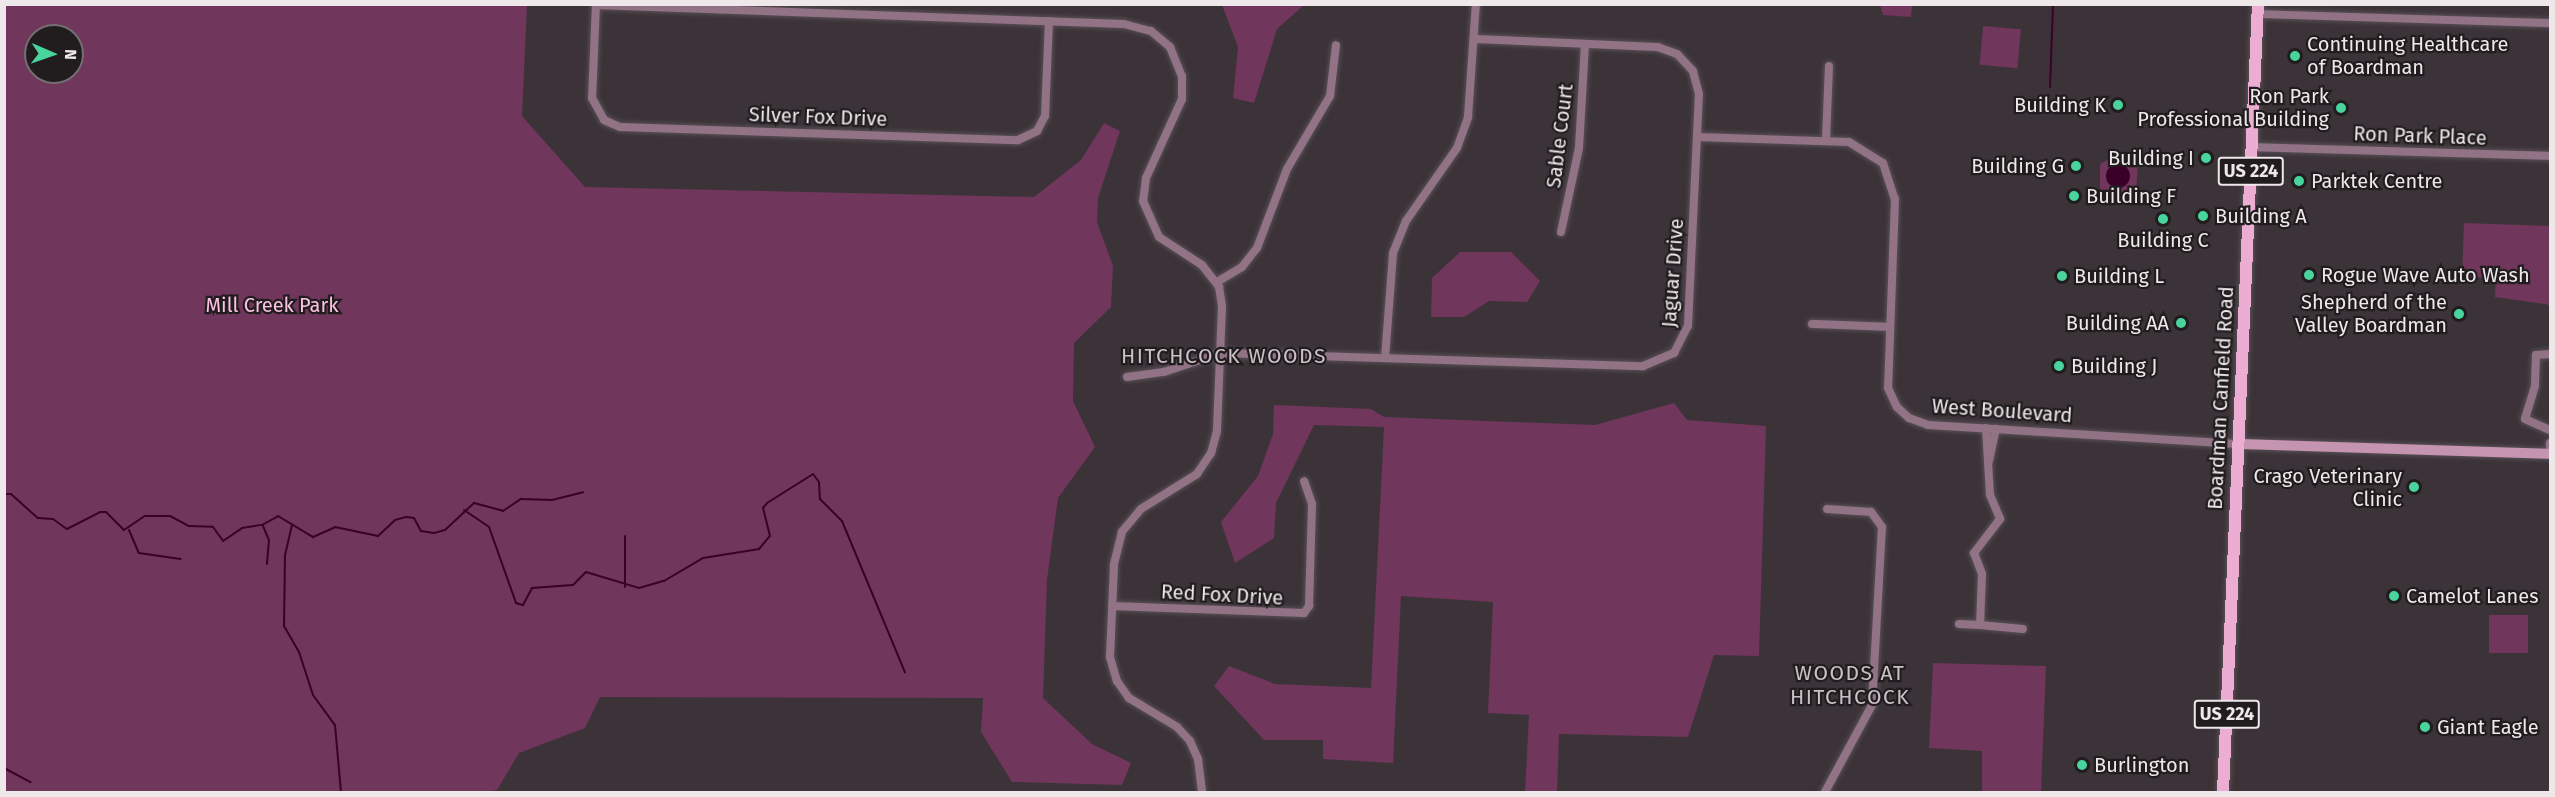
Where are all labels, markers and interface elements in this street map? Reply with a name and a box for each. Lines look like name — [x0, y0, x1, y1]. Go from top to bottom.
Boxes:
north arrow — [24, 24, 84, 84]
place label: Continuing Healthcare of Boardman — [2307, 33, 2509, 80]
text: N — [61, 49, 80, 60]
marker: Continuing Healthcare of Boardman — [2288, 49, 2302, 63]
street label: Sable Court — [1542, 83, 1578, 189]
place label: Ron Park Professional Building — [2137, 84, 2329, 131]
place label: Building K — [2014, 93, 2106, 117]
marker: Building K — [2111, 98, 2125, 112]
marker: Ron Park Professional Building — [2334, 101, 2348, 115]
street label: Silver Fox Drive — [748, 103, 888, 131]
street label: Ron Park Place — [2353, 122, 2487, 150]
place label: Building I — [2108, 146, 2194, 170]
marker: Building I — [2199, 151, 2213, 165]
place label: Building G — [1971, 154, 2064, 178]
road number: US 224 — [2216, 156, 2286, 186]
marker: Building G — [2069, 159, 2083, 173]
place label: Parktek Centre — [2311, 169, 2442, 193]
marker: Parktek Centre — [2292, 174, 2306, 188]
place label: Building F — [2086, 184, 2176, 208]
marker: Building F — [2067, 189, 2081, 203]
place label: Building A — [2215, 204, 2307, 228]
marker: Building A — [2196, 209, 2210, 223]
marker: Building C — [2156, 212, 2170, 226]
street label: Jaguar Drive — [1657, 218, 1689, 328]
place label: Building C — [2117, 228, 2209, 252]
place label: Rogue Wave Auto Wash — [2321, 263, 2530, 287]
place label: Building L — [2074, 264, 2164, 288]
marker: Rogue Wave Auto Wash — [2302, 268, 2316, 282]
marker: Building L — [2055, 269, 2069, 283]
street label: Boardman Canfield Road — [2203, 286, 2239, 510]
place label: Shepherd of the Valley Boardman — [2295, 290, 2447, 337]
park label: Mill Creek Park — [206, 293, 338, 317]
marker: Shepherd of the Valley Boardman — [2452, 307, 2466, 321]
place label: Building AA — [2066, 311, 2169, 335]
marker: Building AA — [2174, 316, 2188, 330]
district label: HITCHCOCK WOODS — [1121, 343, 1327, 369]
place label: Building J — [2071, 354, 2157, 378]
marker: Building J — [2052, 359, 2066, 373]
street label: West Boulevard — [1931, 394, 2073, 428]
place label: Crago Veterinary Clinic — [2253, 464, 2402, 511]
marker: Crago Veterinary Clinic — [2407, 480, 2421, 494]
street label: Red Fox Drive — [1160, 580, 1284, 610]
place label: Camelot Lanes — [2406, 584, 2538, 608]
marker: Camelot Lanes — [2387, 589, 2401, 603]
district label: WOODS AT HITCHCOCK — [1790, 660, 1910, 710]
road number: US 224 — [2192, 699, 2262, 729]
place label: Giant Eagle — [2437, 715, 2539, 739]
marker: Giant Eagle — [2418, 720, 2432, 734]
place label: Burlington — [2094, 753, 2189, 777]
marker: Burlington — [2075, 758, 2089, 772]

